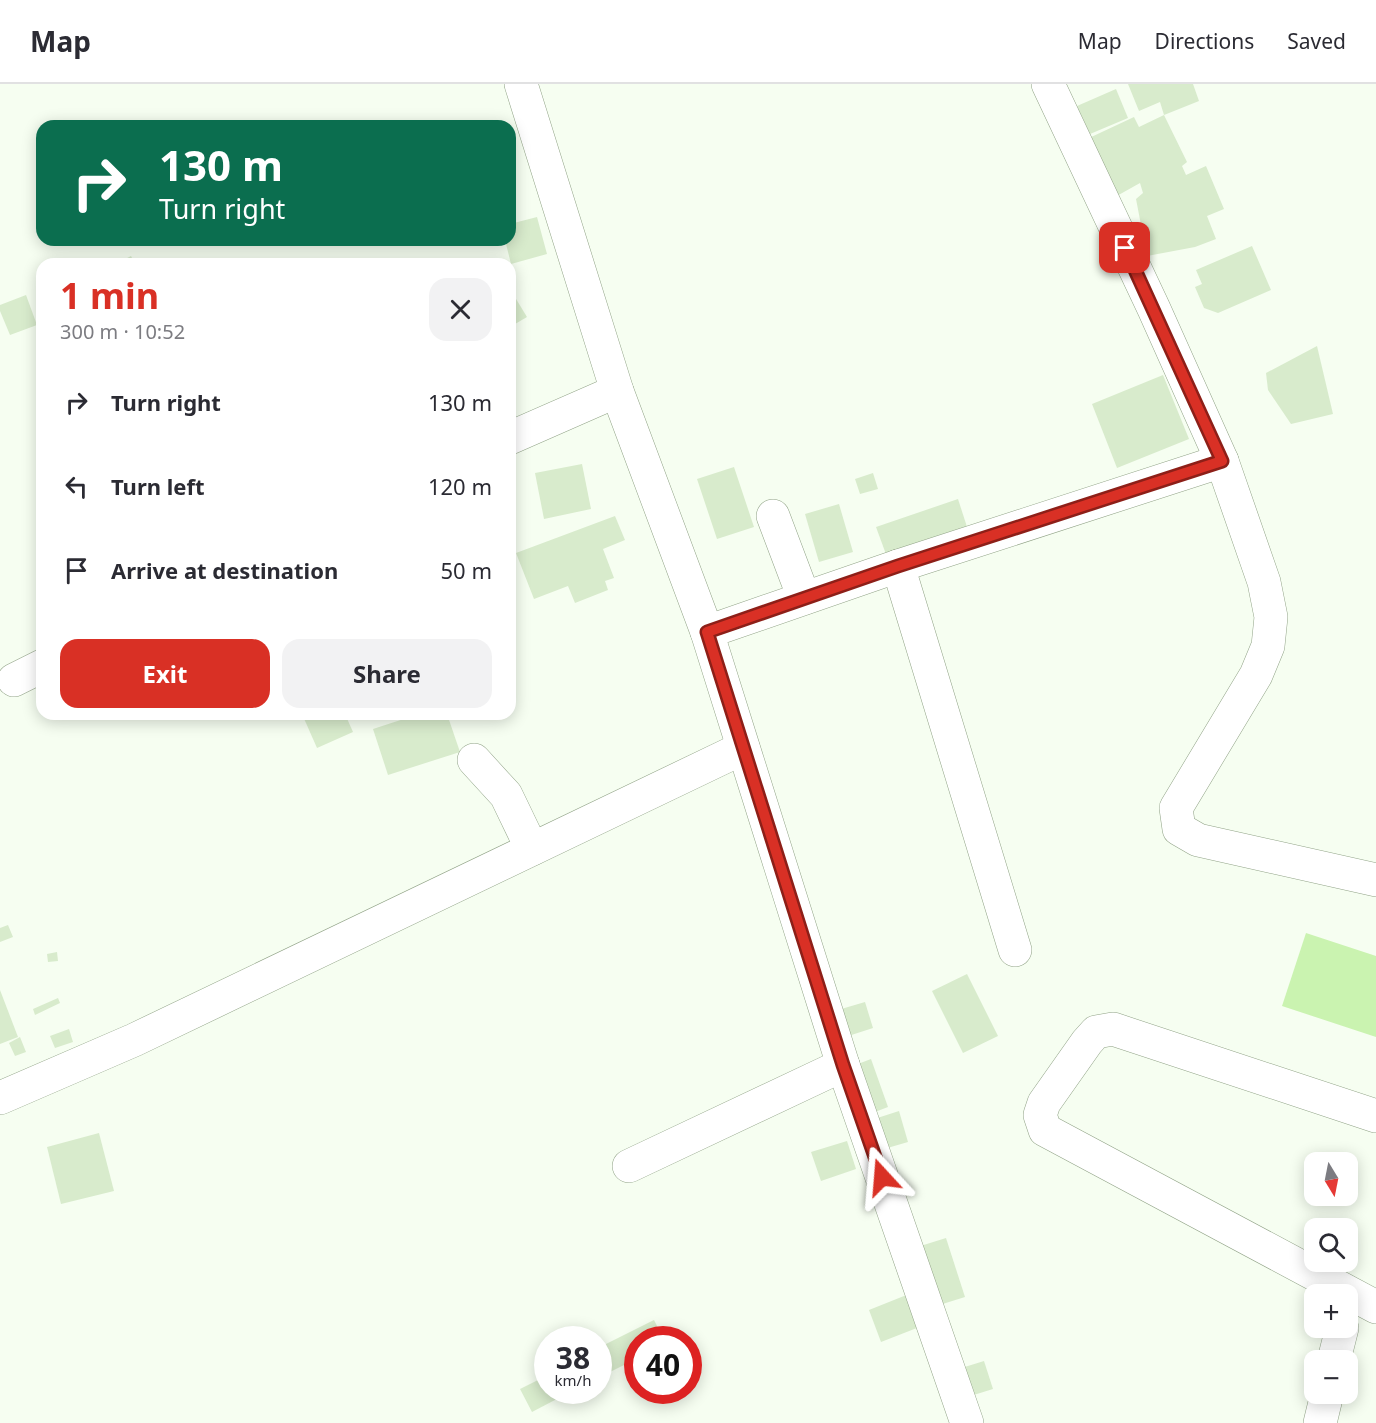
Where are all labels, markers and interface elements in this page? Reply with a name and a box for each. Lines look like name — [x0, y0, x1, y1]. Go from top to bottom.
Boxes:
text: Map — [30, 22, 91, 60]
text: Map — [1078, 27, 1122, 55]
text: Directions — [1155, 27, 1254, 55]
text: Saved — [1287, 27, 1346, 55]
text: 130 m — [159, 136, 283, 193]
icon: right — [60, 144, 138, 222]
text: Turn right — [159, 190, 285, 227]
pin — [1099, 222, 1150, 273]
icon: arrive — [1108, 231, 1141, 264]
text: 1 min — [60, 271, 159, 320]
button: close — [429, 278, 492, 341]
text: 300 m · 10:52 — [60, 318, 185, 345]
icon: right — [60, 386, 93, 419]
text: Turn right — [111, 387, 221, 417]
text: 130 m — [428, 387, 492, 417]
icon: left — [60, 470, 93, 503]
text: Turn left — [111, 471, 205, 501]
text: 120 m — [428, 471, 492, 501]
icon: arrive — [60, 554, 93, 587]
text: Arrive at destination — [111, 555, 338, 585]
text: 50 m — [441, 555, 492, 585]
button: Exit — [60, 639, 270, 708]
button: Share — [282, 639, 492, 708]
position arrow — [850, 1145, 914, 1209]
north arrow — [1304, 1152, 1358, 1206]
map controls — [1304, 1152, 1358, 1404]
button: search — [1304, 1218, 1358, 1272]
button: + — [1304, 1284, 1358, 1338]
speed limit sign: 40 — [624, 1326, 702, 1404]
text: 38 — [556, 1337, 590, 1378]
button: − — [1304, 1350, 1358, 1404]
text: km/h — [555, 1370, 591, 1390]

